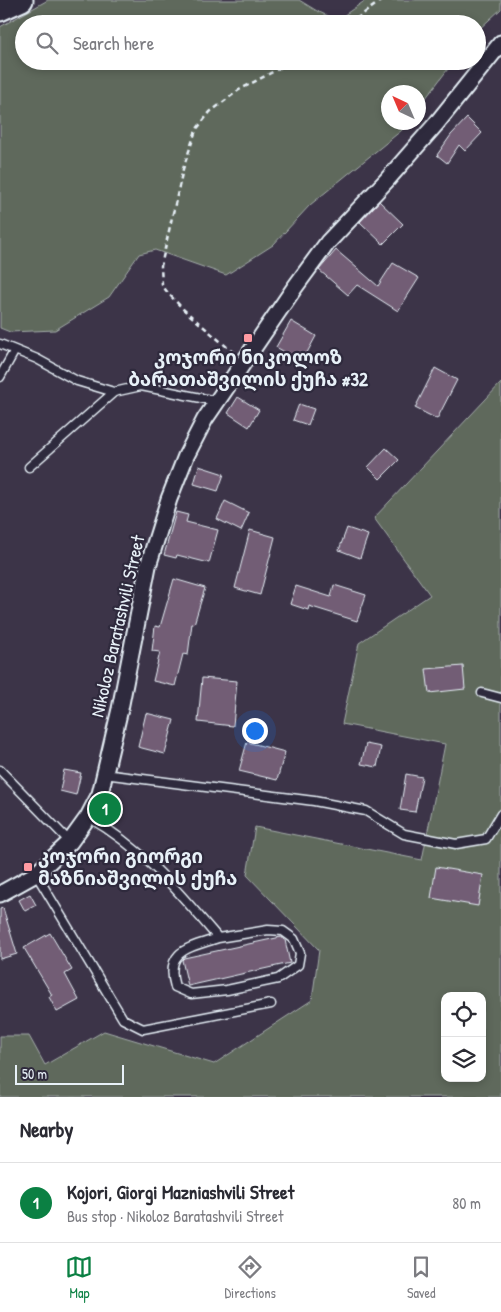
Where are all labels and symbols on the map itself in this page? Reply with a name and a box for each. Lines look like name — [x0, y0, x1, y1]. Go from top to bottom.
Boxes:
north arrow — [381, 85, 426, 130]
marker: კოჯორი ნიკოლოზ ბარათაშვილის ქუჩა #32 — [242, 332, 254, 344]
place label: კოჯორი ნიკოლოზ ბარათაშვილის ქუჩა #32 — [128, 344, 368, 392]
street label: Nikoloz Baratashvili Street — [83, 532, 151, 720]
your location — [242, 718, 268, 744]
pin: 1 — [89, 790, 121, 828]
place label: კოჯორი გიორგი მაზნიაშვილის ქუჩა — [38, 843, 237, 891]
marker: კოჯორი გიორგი მაზნიაშვილის ქუჩა — [22, 861, 34, 873]
scale bar — [15, 1062, 124, 1085]

